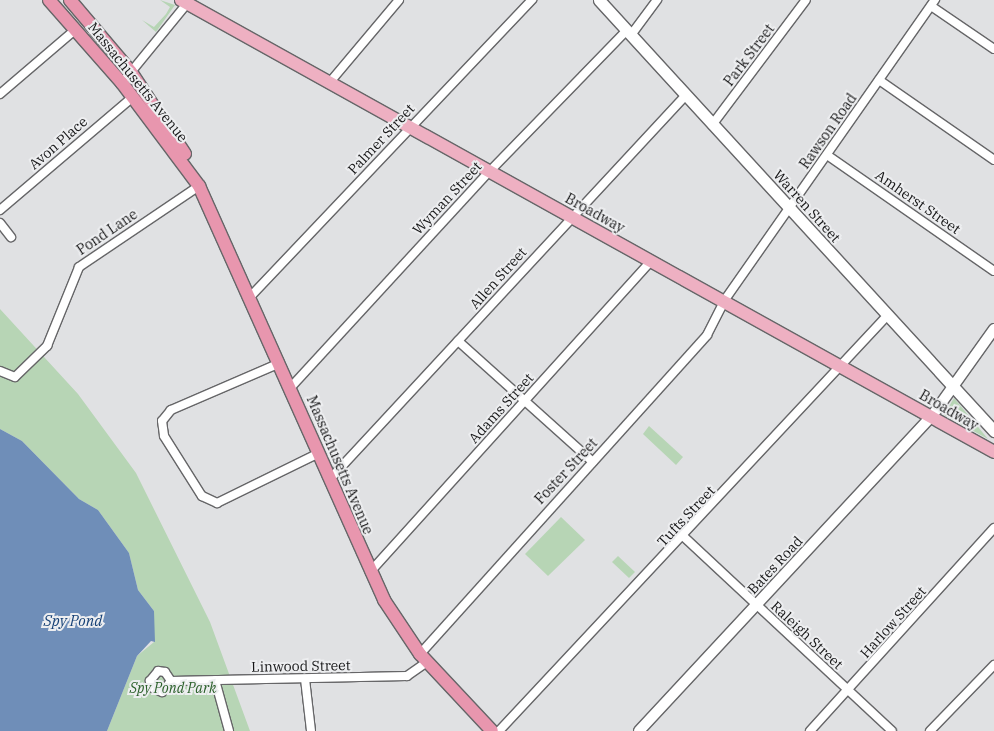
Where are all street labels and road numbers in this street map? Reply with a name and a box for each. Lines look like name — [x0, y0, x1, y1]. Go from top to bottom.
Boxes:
street label: Massachusetts Avenue — [85, 19, 191, 145]
street label: Park Street — [720, 21, 778, 89]
street label: Rawson Road — [796, 90, 860, 172]
street label: Palmer Street — [344, 100, 418, 178]
street label: Avon Place — [25, 113, 91, 173]
street label: Wyman Street — [409, 158, 485, 238]
street label: Warren Street — [770, 166, 844, 246]
street label: Amherst Street — [872, 167, 964, 237]
street label: Broadway — [562, 190, 628, 236]
street label: Pond Lane — [74, 206, 140, 258]
street label: Allen Street — [466, 244, 530, 312]
street label: Adams Street — [465, 370, 537, 446]
street label: Broadway — [916, 386, 982, 434]
street label: Massachusetts Avenue — [303, 393, 377, 537]
street label: Foster Street — [531, 435, 601, 507]
street label: Tufts Street — [654, 482, 718, 550]
street label: Bates Road — [744, 533, 806, 597]
street label: Harlow Street — [857, 583, 929, 661]
street label: Raleigh Street — [768, 597, 846, 673]
street label: Linwood Street — [251, 657, 351, 675]

